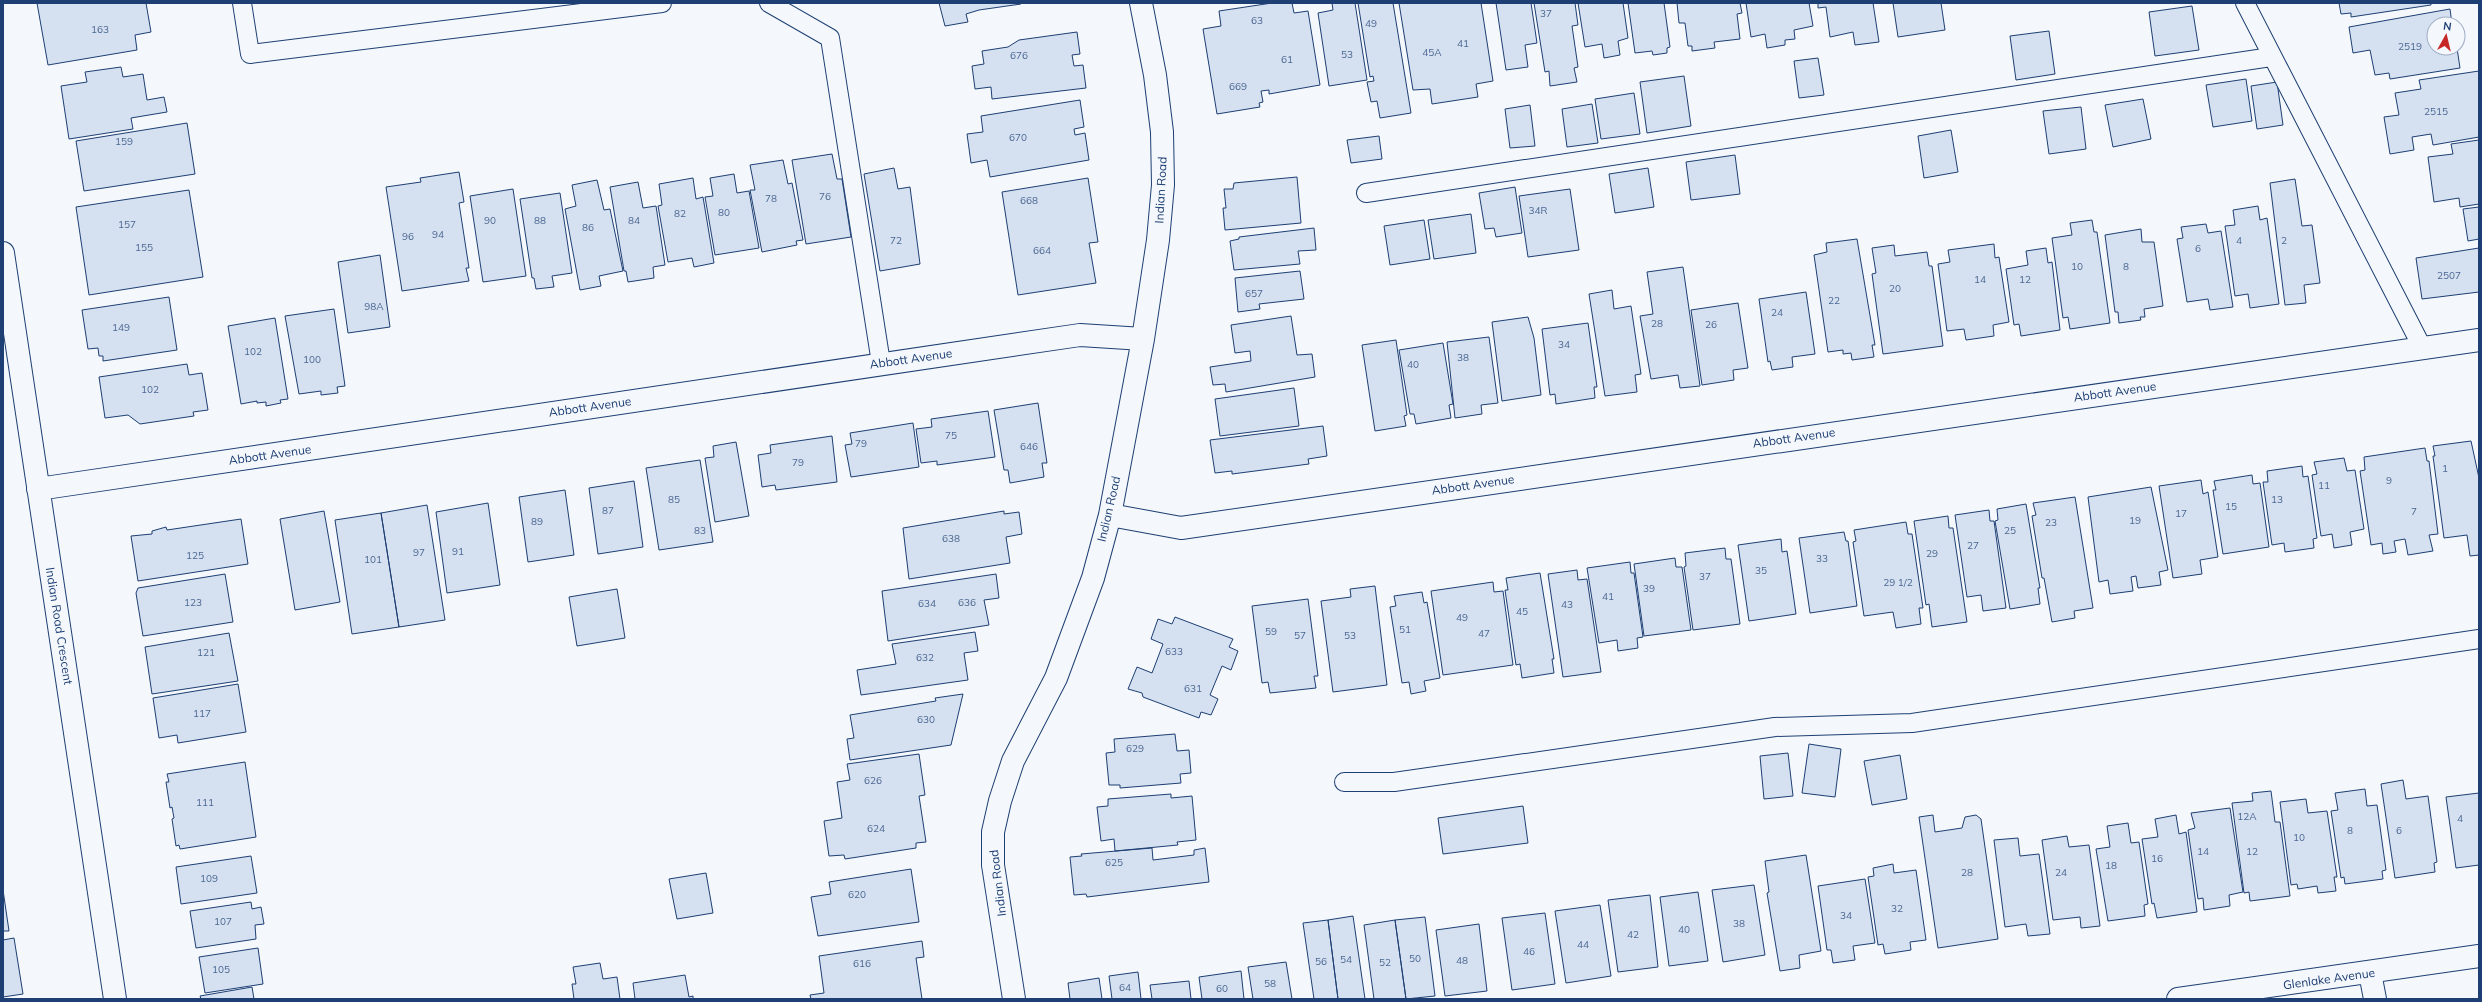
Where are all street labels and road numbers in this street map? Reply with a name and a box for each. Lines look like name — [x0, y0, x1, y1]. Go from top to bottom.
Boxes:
street label: Indian Road — [1151, 156, 1170, 224]
street label: Abbott Avenue — [869, 345, 953, 372]
street label: Abbott Avenue — [2073, 378, 2157, 405]
street label: Abbott Avenue — [548, 393, 632, 420]
street label: Abbott Avenue — [1752, 424, 1836, 451]
street label: Abbott Avenue — [228, 441, 312, 468]
street label: Abbott Avenue — [1431, 471, 1515, 498]
street label: Indian Road — [1094, 475, 1123, 543]
street label: Indian Road Crescent — [43, 566, 76, 686]
street label: Indian Road — [986, 849, 1009, 917]
street label: Glenlake Avenue — [2282, 965, 2376, 992]

